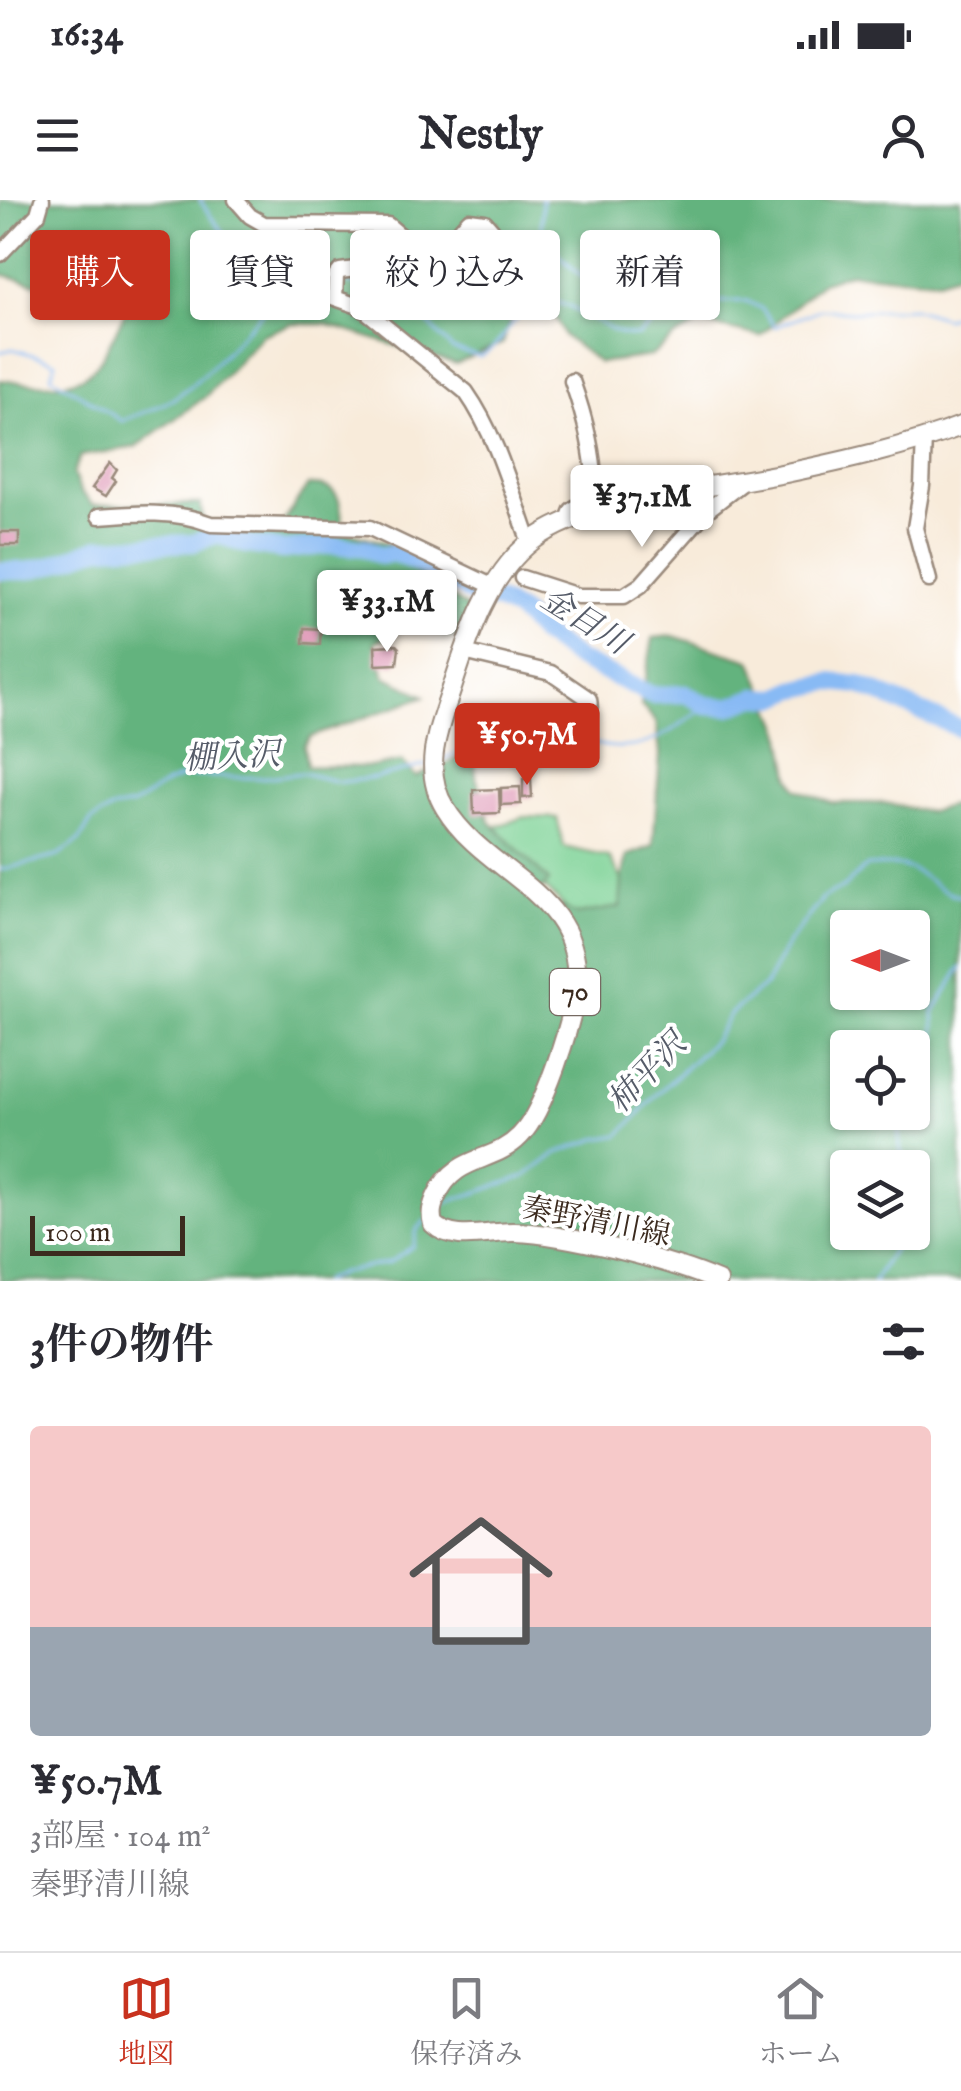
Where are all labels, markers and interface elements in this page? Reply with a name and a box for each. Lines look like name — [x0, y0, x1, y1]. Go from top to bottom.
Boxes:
text: 16:34 — [50, 11, 123, 59]
text: Nestly — [419, 107, 542, 164]
icon: menu — [30, 108, 85, 163]
icon: person — [876, 108, 931, 163]
chip: 購入 — [30, 230, 170, 320]
chip: 賃貸 — [190, 230, 330, 320]
chip: 絞り込み — [350, 230, 560, 320]
chip: 新着 — [580, 230, 720, 320]
pin: ¥37.1M — [561, 465, 723, 550]
text: ¥37.1M — [592, 477, 692, 518]
pin: ¥33.1M — [306, 570, 468, 655]
water label: 金目川 — [532, 579, 638, 666]
text: ¥33.1M — [339, 582, 435, 623]
pin: ¥50.7M — [446, 703, 608, 788]
text: ¥50.7M — [477, 715, 577, 756]
water label: 棚入沢 — [183, 735, 285, 781]
north arrow — [830, 910, 930, 1010]
map controls — [830, 910, 930, 1250]
road number: 70 — [550, 969, 600, 1015]
water label: 柿平沢 — [600, 1022, 699, 1123]
button: locate — [830, 1030, 930, 1130]
button: layers — [830, 1150, 930, 1250]
street label: 秦野清川線 — [519, 1190, 673, 1256]
scale bar — [30, 1211, 185, 1256]
text: 100 m — [45, 1216, 111, 1251]
icon: filters — [876, 1314, 931, 1369]
text: 3件の物件 — [30, 1320, 214, 1373]
icon: home — [391, 1491, 571, 1671]
text: ¥50.7M — [30, 1756, 162, 1809]
text: 3部屋 · 104 m² — [30, 1817, 211, 1858]
text: 秦野清川線 — [30, 1866, 190, 1907]
tab: 地図 — [118, 1971, 174, 2073]
tab: 保存済み — [410, 1971, 523, 2073]
tab: ホーム — [759, 1971, 843, 2073]

